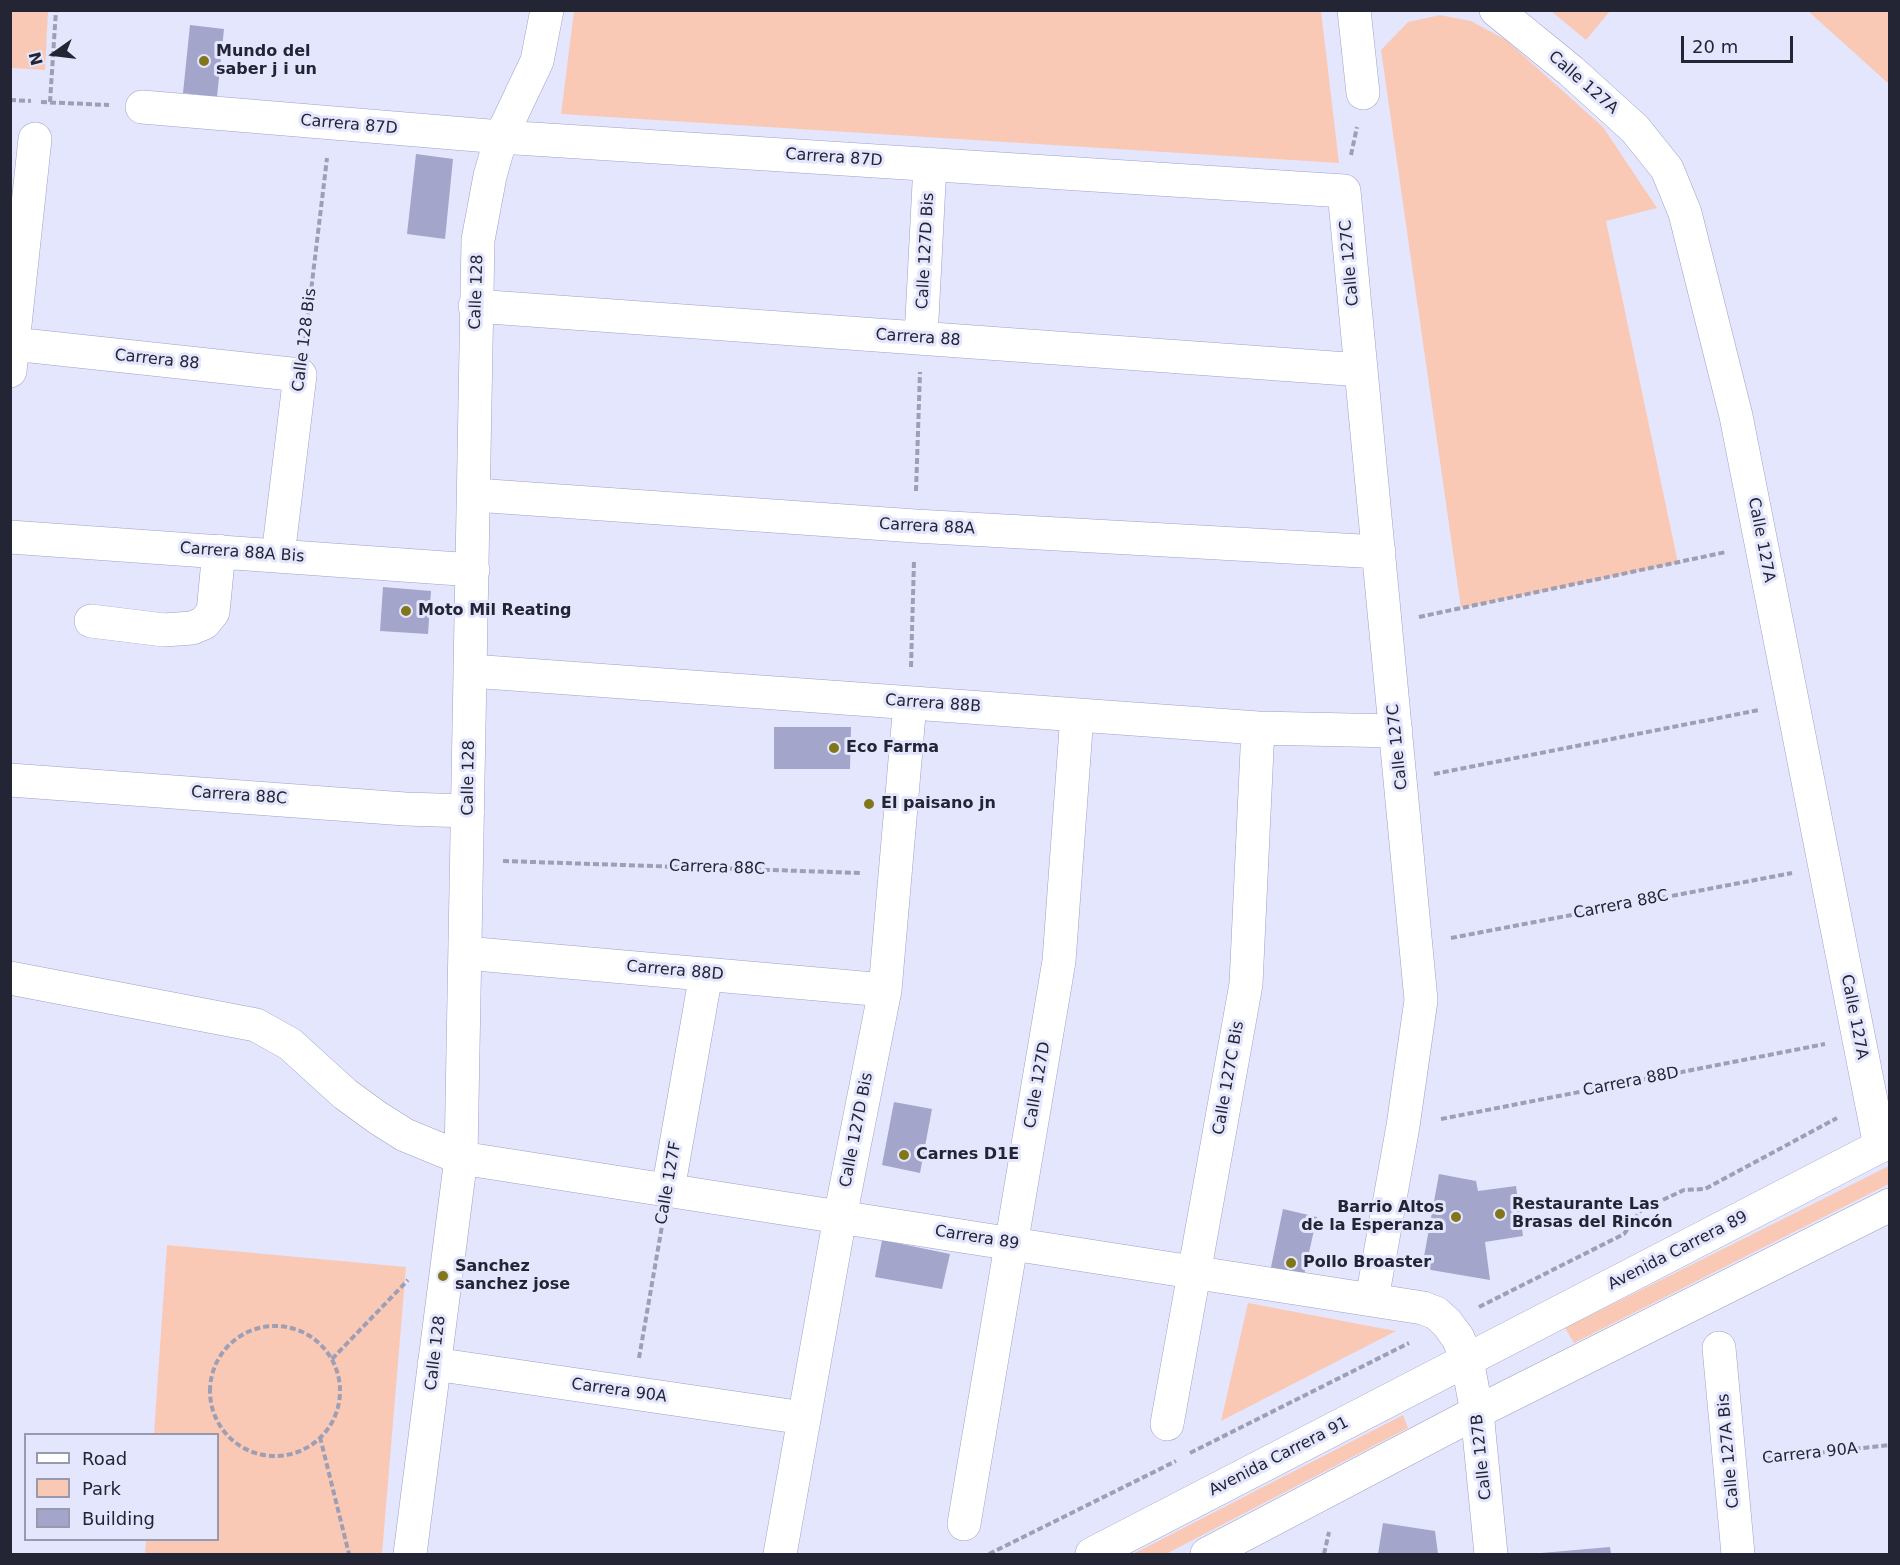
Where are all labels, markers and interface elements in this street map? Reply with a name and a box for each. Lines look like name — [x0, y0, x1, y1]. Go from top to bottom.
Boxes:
north arrow — [24, 24, 84, 84]
scale bar — [1684, 24, 1796, 62]
text: 20 m — [1692, 36, 1738, 57]
place label: Mundo del saber j i un — [216, 42, 317, 80]
street label: Calle 127A — [1544, 47, 1622, 119]
text: N — [25, 50, 47, 67]
marker: Mundo del saber j i un — [197, 54, 211, 68]
street label: Carrera 87D — [300, 111, 398, 139]
street label: Carrera 87D — [785, 145, 883, 171]
street label: Calle 127D Bis — [913, 192, 939, 310]
street label: Calle 127C — [1337, 219, 1363, 307]
street label: Calle 128 — [466, 254, 488, 330]
street label: Calle 128 Bis — [289, 287, 321, 393]
street label: Carrera 88 — [875, 325, 961, 351]
street label: Carrera 88 — [114, 346, 200, 374]
street label: Calle 127A — [1743, 496, 1779, 584]
street label: Carrera 88A — [879, 515, 975, 539]
street label: Carrera 88A Bis — [179, 539, 305, 567]
place label: Moto Mil Reating — [418, 601, 572, 621]
marker: Moto Mil Reating — [399, 604, 413, 618]
street label: Carrera 88B — [884, 691, 982, 717]
street label: Calle 127C — [1384, 703, 1412, 791]
place label: Eco Farma — [846, 738, 939, 758]
street label: Calle 128 — [459, 740, 479, 816]
marker: Eco Farma — [827, 741, 841, 755]
street label: Carrera 88C — [190, 783, 288, 809]
place label: El paisano jn — [881, 794, 996, 814]
marker: El paisano jn — [862, 797, 876, 811]
street label: Carrera 88C — [669, 857, 765, 879]
street label: Carrera 88C — [1572, 886, 1670, 924]
street label: Carrera 88D — [626, 957, 724, 985]
street label: Calle 127A — [1836, 973, 1872, 1061]
street label: Calle 127C Bis — [1210, 1020, 1248, 1136]
street label: Calle 127D — [1021, 1040, 1055, 1130]
street label: Carrera 88D — [1581, 1063, 1681, 1101]
street label: Calle 127D Bis — [836, 1071, 878, 1189]
street label: Calle 127F — [652, 1140, 686, 1226]
place label: Carnes D1E — [916, 1145, 1019, 1165]
marker: Carnes D1E — [897, 1148, 911, 1162]
place label: Restaurante Las Brasas del Rincón — [1512, 1195, 1673, 1233]
place label: Barrio Altos de la Esperanza — [1301, 1198, 1444, 1236]
marker: Restaurante Las Brasas del Rincón — [1493, 1207, 1507, 1221]
street label: Avenida Carrera 89 — [1605, 1207, 1751, 1295]
marker: Barrio Altos de la Esperanza — [1449, 1210, 1463, 1224]
street label: Carrera 89 — [933, 1222, 1021, 1254]
place label: Pollo Broaster — [1303, 1253, 1431, 1273]
marker: Pollo Broaster — [1284, 1256, 1298, 1270]
place label: Sanchez sanchez jose — [455, 1257, 570, 1295]
marker: Sanchez sanchez jose — [436, 1269, 450, 1283]
street label: Calle 128 — [422, 1314, 450, 1392]
street label: Carrera 90A — [570, 1375, 668, 1407]
street label: Calle 127A Bis — [1714, 1393, 1744, 1509]
street label: Avenida Carrera 91 — [1206, 1413, 1352, 1501]
street label: Calle 127B — [1468, 1413, 1496, 1501]
legend — [24, 1433, 219, 1541]
street label: Carrera 90A — [1761, 1439, 1859, 1469]
text: Road — [82, 1448, 127, 1469]
text: Park — [82, 1478, 121, 1499]
text: Building — [82, 1508, 155, 1529]

